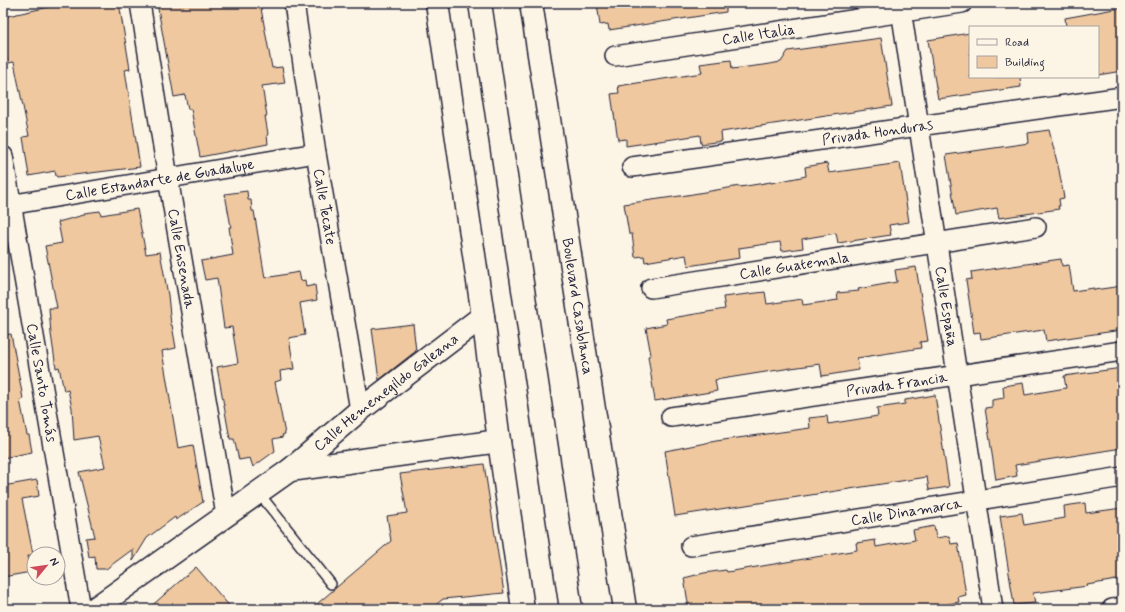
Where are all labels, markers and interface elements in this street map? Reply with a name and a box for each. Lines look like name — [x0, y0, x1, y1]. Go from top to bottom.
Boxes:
street label: Calle Italia — [721, 20, 797, 51]
legend — [969, 26, 1099, 78]
text: Road — [1005, 35, 1029, 51]
text: Building — [1005, 55, 1045, 72]
street label: Privada Honduras — [821, 115, 935, 151]
street label: Calle Estandarte de Guadalupe — [64, 155, 256, 206]
street label: Calle Tecate — [308, 167, 341, 247]
street label: Calle Ensenada — [162, 207, 199, 311]
street label: Boulevard Casablanca — [557, 237, 598, 377]
street label: Calle Guatemala — [738, 248, 851, 285]
street label: Calle España — [930, 265, 962, 349]
street label: Calle Santo Tomás — [21, 322, 61, 444]
street label: Calle Hemenegildo Galeana — [310, 329, 463, 456]
street label: Privada Francia — [845, 368, 950, 402]
street label: Calle Dinamarca — [849, 494, 964, 531]
north arrow — [26, 546, 66, 586]
text: N — [46, 555, 62, 568]

